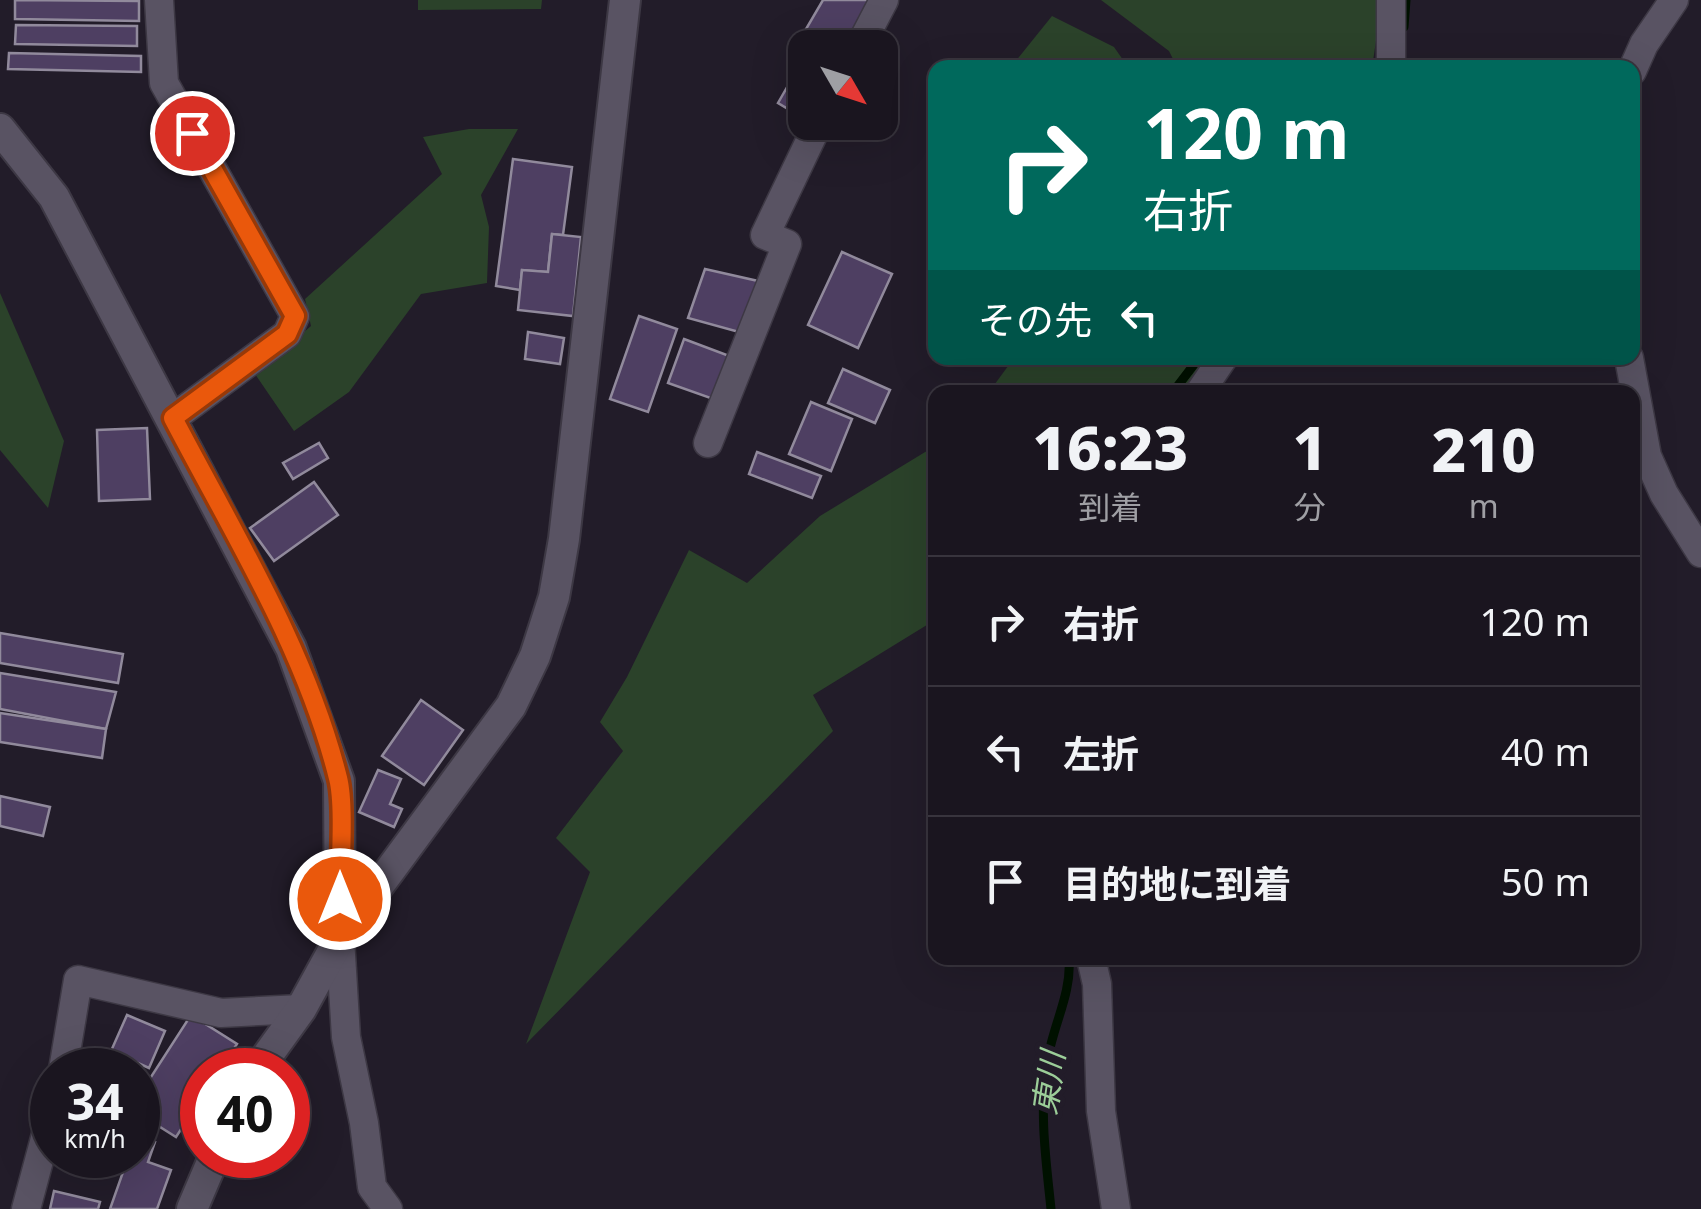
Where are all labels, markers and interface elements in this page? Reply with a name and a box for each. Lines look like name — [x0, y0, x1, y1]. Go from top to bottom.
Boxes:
north arrow — [788, 30, 898, 140]
map controls — [788, 30, 898, 140]
text: 120 m — [1143, 84, 1350, 180]
pin — [150, 91, 235, 176]
icon: right — [978, 100, 1108, 230]
icon: arrive — [165, 106, 220, 161]
text: 右折 — [1143, 179, 1233, 240]
icon: left — [1112, 290, 1167, 345]
text: その先 — [978, 293, 1092, 345]
text: 16:23 — [1032, 406, 1188, 488]
text: 1 — [1293, 406, 1327, 488]
text: 210 — [1432, 408, 1536, 490]
text: m — [1469, 484, 1499, 527]
text: 到着 — [1078, 485, 1142, 528]
text: 分 — [1294, 485, 1326, 528]
icon: right — [978, 594, 1033, 649]
text: 120 m — [1479, 595, 1590, 647]
text: 右折 — [1063, 597, 1139, 649]
icon: left — [978, 724, 1033, 779]
text: 40 m — [1501, 725, 1590, 777]
text: 左折 — [1063, 727, 1139, 779]
position arrow — [288, 847, 392, 951]
icon: arrive — [978, 854, 1033, 909]
text: 50 m — [1501, 855, 1590, 907]
text: 目的地に到着 — [1063, 857, 1291, 909]
water label: 東川 — [1022, 1045, 1074, 1117]
speed limit sign: 40 — [180, 1048, 310, 1178]
text: 34 — [66, 1067, 124, 1135]
text: km/h — [64, 1121, 126, 1155]

